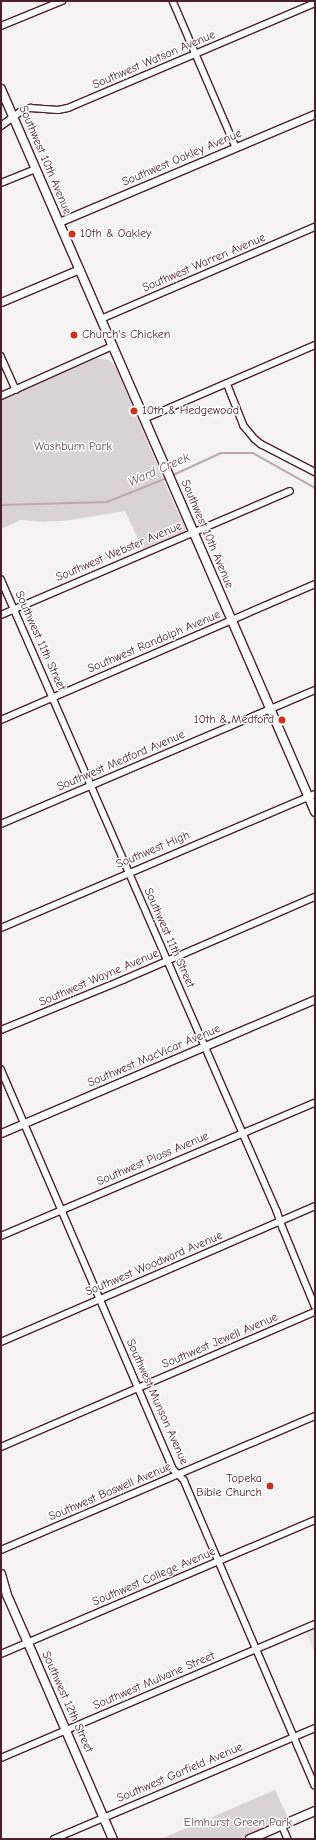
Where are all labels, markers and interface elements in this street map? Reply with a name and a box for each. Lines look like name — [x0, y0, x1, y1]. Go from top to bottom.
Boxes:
street label: Southwest Watson Avenue — [90, 28, 218, 92]
street label: Southwest 10th Avenue — [16, 103, 74, 217]
street label: Southwest Oakley Avenue — [120, 126, 244, 190]
place label: 10th & Oakley — [80, 227, 151, 241]
marker: 10th & Oakley — [67, 229, 77, 239]
street label: Southwest Warren Avenue — [140, 230, 268, 296]
place label: Church's Chicken — [82, 328, 170, 342]
marker: Church's Chicken — [69, 330, 79, 340]
place label: 10th & Hedgewood — [142, 404, 239, 418]
marker: 10th & Hedgewood — [129, 406, 139, 416]
park label: Washburn Park — [34, 440, 112, 454]
water label: Ward Creek — [126, 450, 192, 490]
street label: Southwest 10th Avenue — [178, 477, 236, 591]
street label: Southwest Webster Avenue — [54, 519, 184, 585]
street label: Southwest 11th Street — [12, 589, 68, 693]
street label: Southwest Randolph Avenue — [85, 607, 223, 677]
place label: 10th & Medford — [194, 713, 274, 727]
marker: 10th & Medford — [277, 715, 287, 725]
street label: Southwest Medford Avenue — [55, 727, 187, 795]
street label: Southwest High — [114, 828, 192, 872]
street label: Southwest 11th Street — [141, 886, 197, 990]
street label: Southwest Wayne Avenue — [37, 946, 161, 1010]
street label: Southwest MacVicar Avenue — [85, 1021, 223, 1091]
street label: Southwest Plass Avenue — [95, 1129, 211, 1189]
street label: Southwest Woodward Avenue — [83, 1228, 225, 1300]
street label: Southwest Jewell Avenue — [160, 1310, 280, 1372]
street label: Southwest Munson Avenue — [123, 1337, 191, 1467]
street label: Southwest Boswell Avenue — [47, 1460, 173, 1524]
place label: Topeka Bible Church — [196, 1472, 262, 1500]
marker: Topeka Bible Church — [265, 1481, 275, 1491]
street label: Southwest College Avenue — [90, 1545, 218, 1609]
street label: Southwest 12th Street — [38, 1649, 96, 1755]
street label: Southwest Mulvane Street — [91, 1649, 217, 1713]
street label: Southwest Garfield Avenue — [115, 1740, 245, 1806]
park label: Elmhurst Green Park — [184, 1816, 292, 1830]

